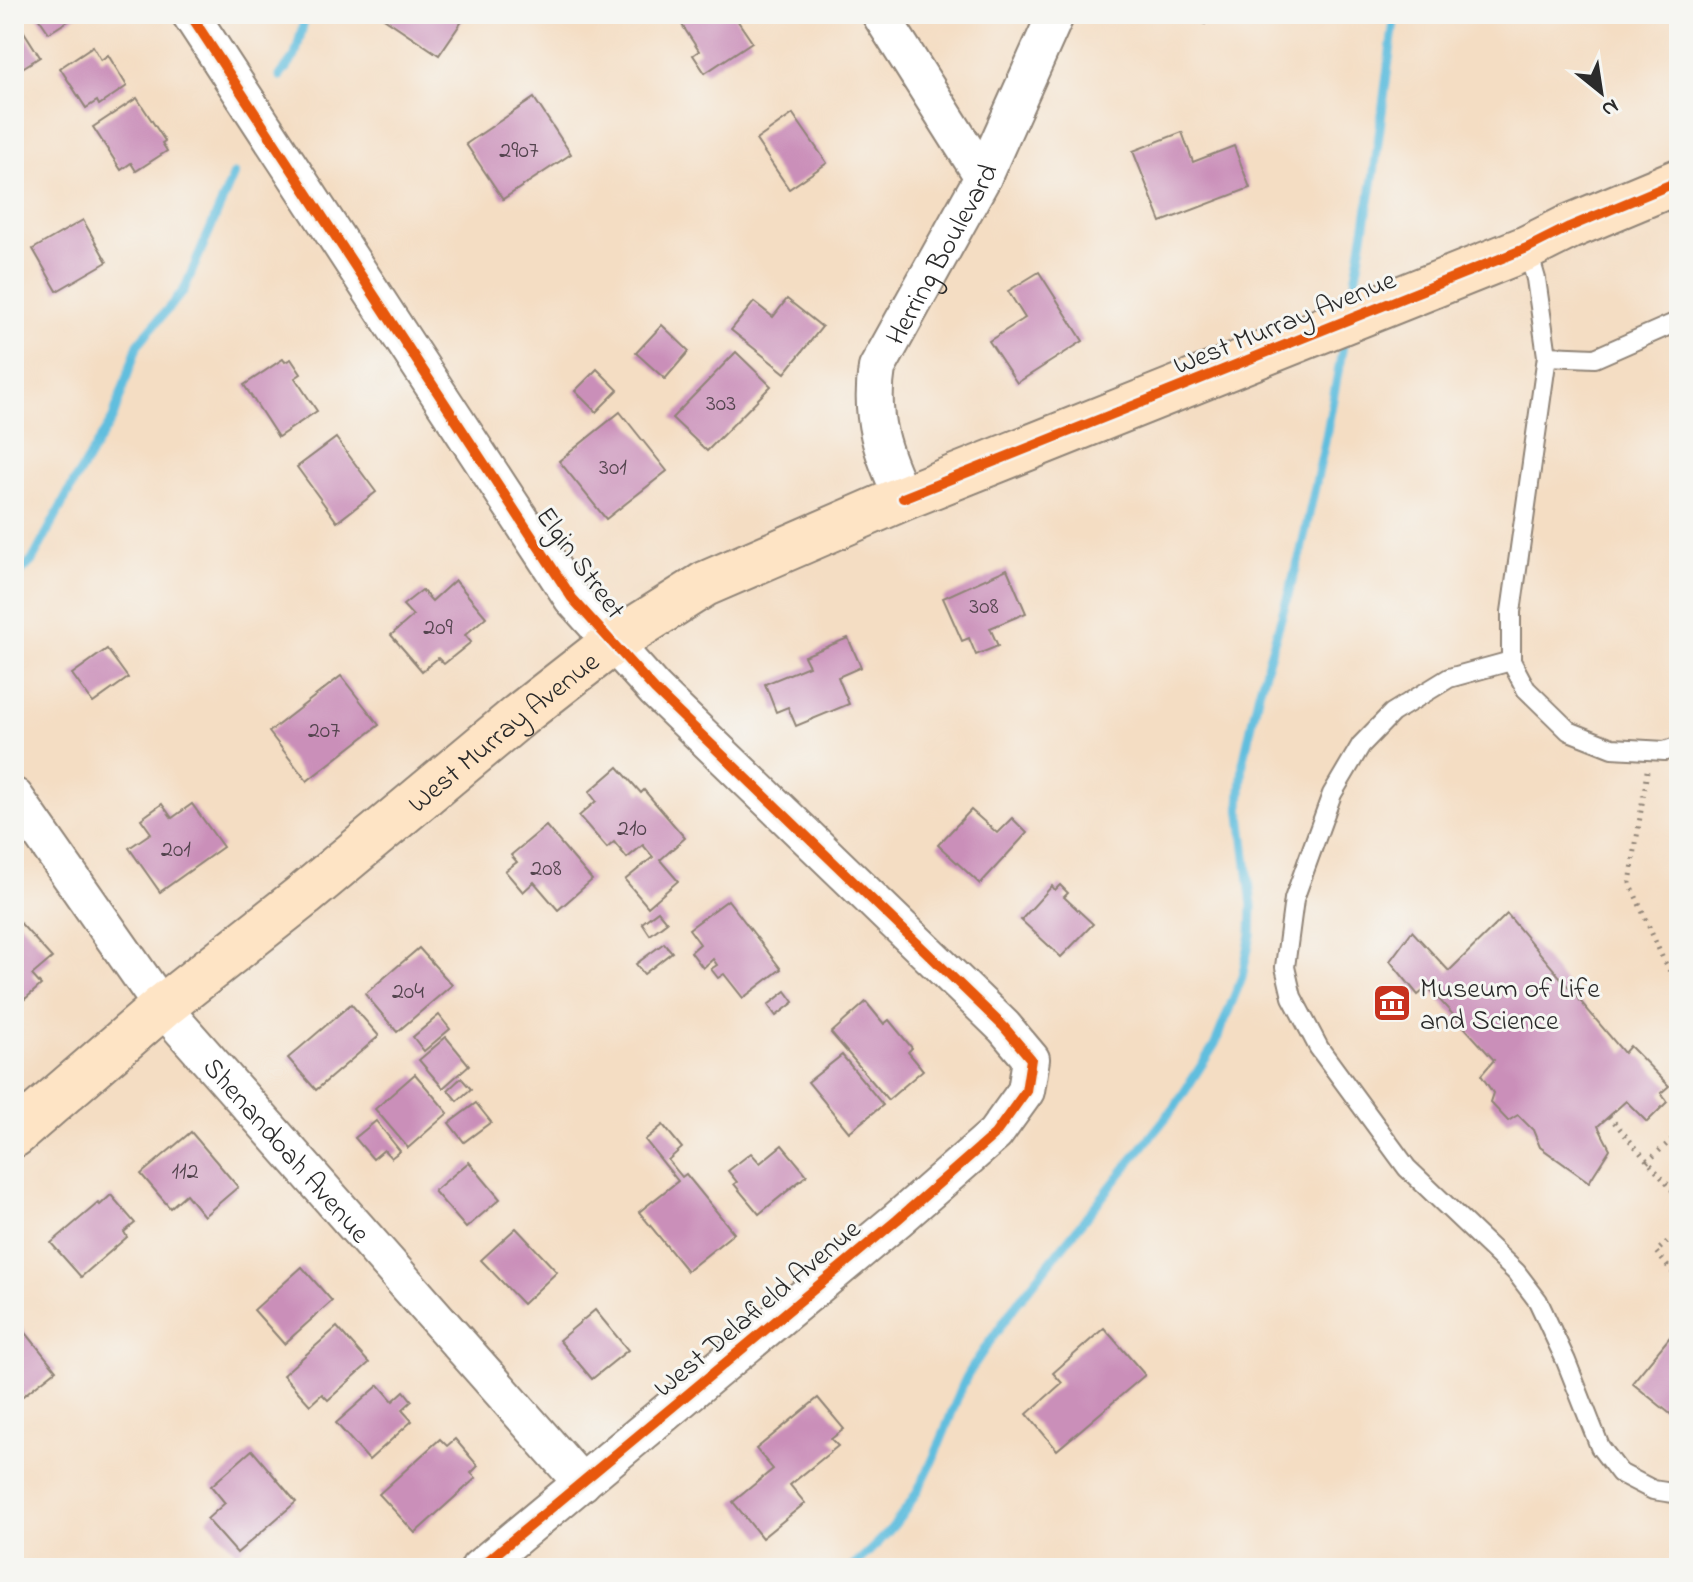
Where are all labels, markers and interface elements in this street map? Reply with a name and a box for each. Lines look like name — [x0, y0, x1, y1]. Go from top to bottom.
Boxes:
north arrow — [1561, 52, 1641, 132]
text: N — [1595, 89, 1624, 124]
house number: 2907 — [499, 134, 539, 169]
street label: Herring Boulevard — [877, 158, 1011, 353]
street label: West Murray Avenue — [1168, 261, 1403, 388]
house number: 303 — [706, 387, 736, 422]
house number: 301 — [599, 451, 627, 486]
street label: Elgin Street — [524, 499, 634, 629]
house number: 308 — [969, 590, 999, 625]
house number: 209 — [423, 611, 454, 646]
street label: West Murray Avenue — [400, 643, 610, 824]
house number: 207 — [308, 714, 340, 749]
house number: 210 — [617, 812, 647, 847]
house number: 201 — [161, 833, 191, 868]
house number: 208 — [530, 852, 562, 887]
place label: Museum of Life and Science — [1420, 970, 1600, 1043]
house number: 204 — [392, 975, 424, 1010]
museum icon: Museum of Life and Science — [1371, 982, 1413, 1024]
street label: Shenandoah Avenue — [191, 1049, 379, 1254]
house number: 112 — [171, 1155, 199, 1190]
street label: West Delafield Avenue — [646, 1210, 871, 1409]

